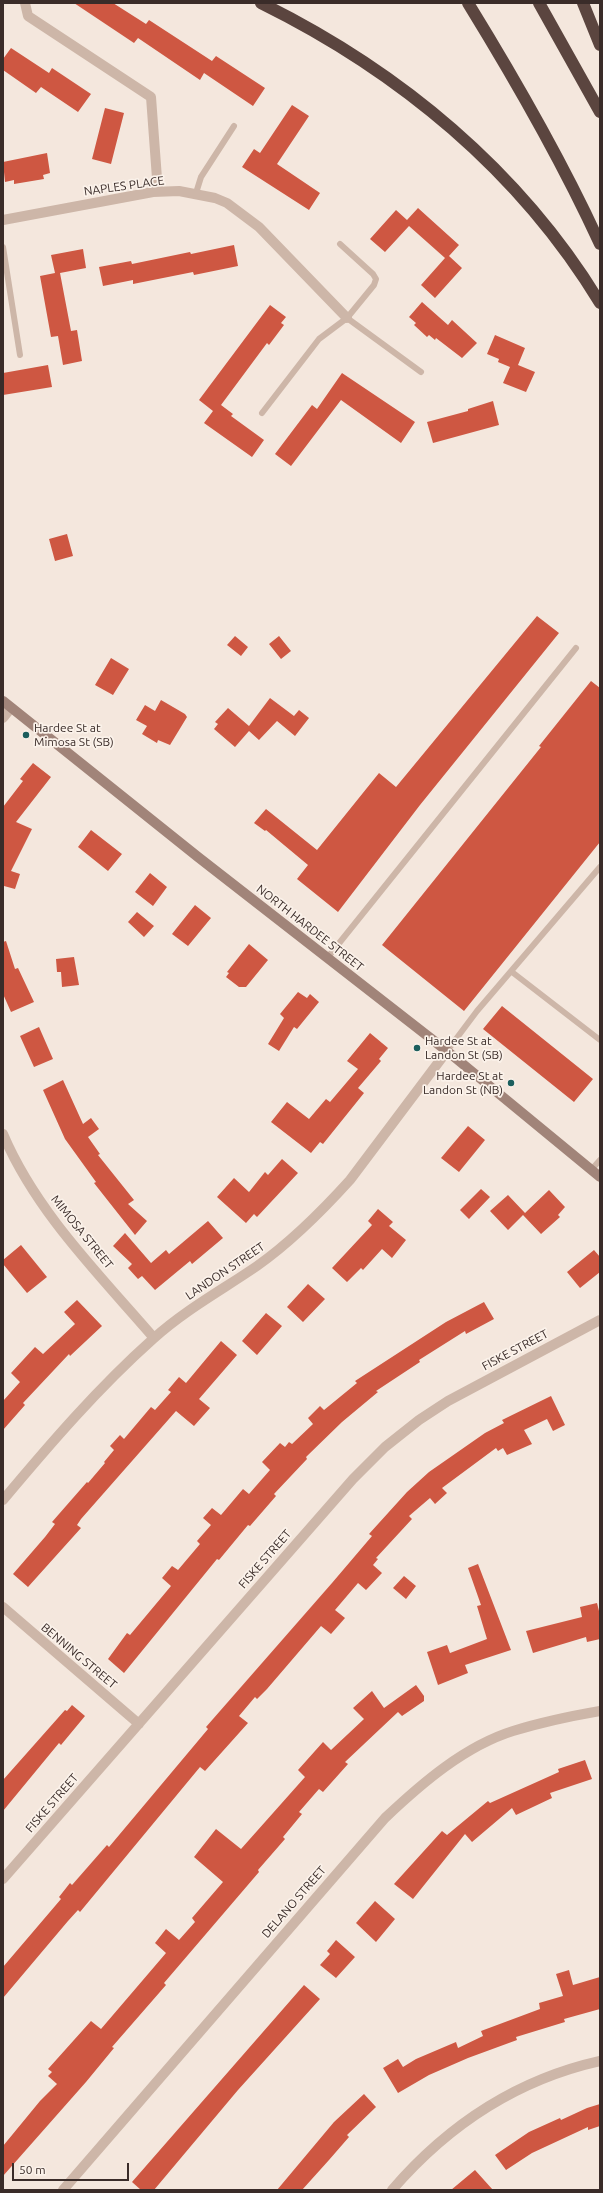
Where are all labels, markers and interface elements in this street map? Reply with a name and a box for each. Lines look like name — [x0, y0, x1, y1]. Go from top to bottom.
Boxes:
street label: NAPLES PLACE — [83, 173, 165, 199]
place label: Hardee St at Mimosa St (SB) — [34, 721, 114, 749]
marker: Hardee St at Mimosa St (SB) — [21, 730, 31, 740]
street label: NORTH HARDEE STREET — [254, 882, 366, 974]
place label: Hardee St at Landon St (SB) — [425, 1034, 503, 1062]
marker: Hardee St at Landon St (SB) — [412, 1043, 422, 1053]
place label: Hardee St at Landon St (NB) — [423, 1069, 503, 1097]
marker: Hardee St at Landon St (NB) — [506, 1078, 516, 1088]
street label: MIMOSA STREET — [48, 1192, 116, 1272]
street label: LANDON STREET — [183, 1239, 267, 1303]
street label: FISKE STREET — [479, 1327, 551, 1373]
street label: FISKE STREET — [236, 1527, 294, 1591]
street label: BENNING STREET — [38, 1620, 120, 1692]
street label: FISKE STREET — [23, 1771, 81, 1835]
street label: DELANO STREET — [259, 1863, 329, 1941]
scale bar — [14, 2155, 131, 2181]
text: 50 m — [19, 2163, 46, 2176]

